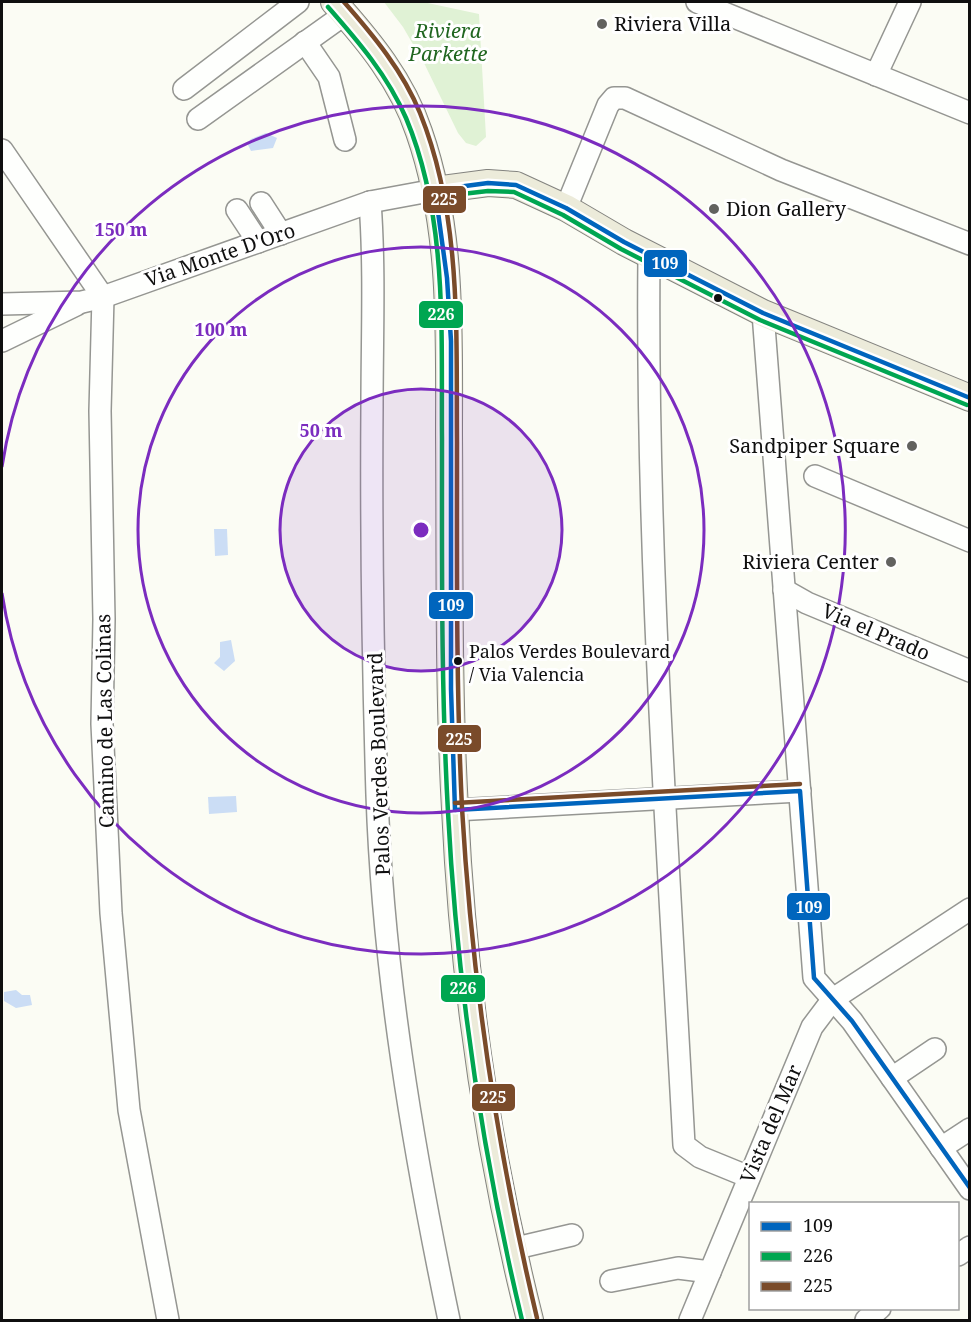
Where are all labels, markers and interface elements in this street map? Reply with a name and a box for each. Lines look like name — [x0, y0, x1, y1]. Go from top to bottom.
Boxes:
place label: Riviera Villa — [614, 10, 731, 37]
park label: Riviera Parkette — [408, 17, 488, 67]
marker: Riviera Villa — [595, 17, 609, 31]
line badge: 225 — [422, 185, 467, 214]
text: 225 — [430, 188, 458, 210]
place label: Dion Gallery — [726, 195, 847, 222]
marker: Dion Gallery — [707, 202, 721, 216]
street label: Via Monte D'Oro — [141, 216, 299, 293]
text: 150 m — [95, 217, 148, 241]
line badge: 109 — [643, 249, 688, 278]
text: 109 — [651, 252, 679, 274]
unlabelled marker — [712, 292, 724, 304]
line badge: 226 — [418, 300, 464, 329]
text: 226 — [427, 303, 455, 325]
text: 100 m — [195, 317, 248, 341]
text: 50 m — [300, 418, 343, 442]
place label: Sandpiper Square — [729, 432, 900, 459]
marker: Sandpiper Square — [905, 439, 919, 453]
centre of rings — [411, 520, 431, 540]
place label: Riviera Center — [742, 548, 880, 575]
marker: Riviera Center — [884, 555, 898, 569]
line badge: 109 — [428, 591, 474, 620]
text: 109 — [437, 594, 465, 616]
street label: Via el Prado — [818, 597, 934, 666]
street label: Camino de Las Colinas — [89, 614, 120, 828]
place label: Palos Verdes Boulevard / Via Valencia — [469, 639, 670, 686]
street label: Palos Verdes Boulevard — [361, 652, 396, 876]
marker: Palos Verdes Boulevard / Via Valencia — [452, 655, 464, 667]
line badge: 225 — [437, 724, 482, 753]
text: 225 — [445, 728, 473, 750]
line badge: 109 — [786, 892, 831, 921]
text: 109 — [795, 896, 823, 918]
line badge: 226 — [440, 974, 486, 1003]
text: 226 — [449, 977, 477, 999]
street label: Vista del Mar — [733, 1060, 808, 1187]
line badge: 225 — [471, 1083, 516, 1112]
text: 225 — [479, 1086, 507, 1108]
legend — [749, 1202, 959, 1310]
text: 109 — [803, 1213, 833, 1237]
text: 226 — [803, 1243, 833, 1267]
text: 225 — [803, 1273, 833, 1297]

